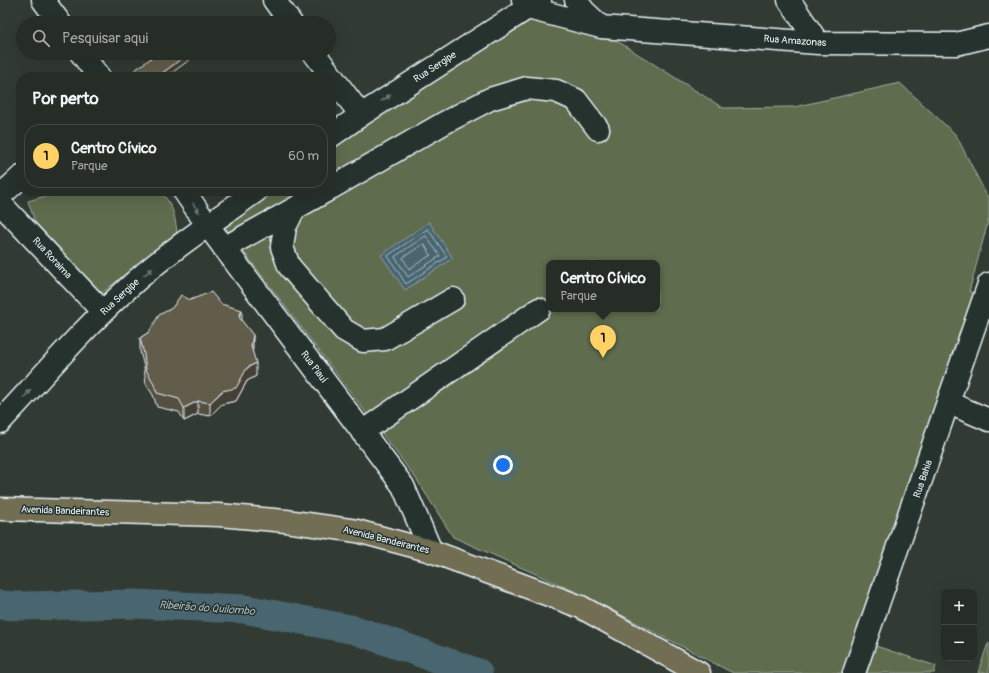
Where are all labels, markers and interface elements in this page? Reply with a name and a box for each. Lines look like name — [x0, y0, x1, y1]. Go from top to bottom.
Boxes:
search box — [16, 16, 336, 60]
icon: search — [30, 27, 52, 49]
text: Pesquisar aqui — [62, 29, 148, 48]
street label: Rua Amazonas — [763, 33, 827, 49]
street label: Rua Sergipe — [411, 49, 459, 85]
text: Por perto — [32, 88, 99, 109]
one-way arrow — [381, 94, 391, 102]
text: Centro Cívico — [71, 139, 157, 158]
text: 1 — [43, 148, 49, 164]
text: 60 m — [288, 148, 319, 164]
text: Parque — [71, 158, 107, 174]
one-way arrow — [192, 203, 200, 213]
street label: Rua Roraima — [30, 235, 74, 281]
popup — [546, 260, 660, 312]
one-way arrow — [142, 267, 153, 276]
text: Centro Cívico — [560, 269, 646, 288]
street label: Rua Sergipe — [98, 276, 142, 318]
text: Parque — [560, 288, 597, 304]
pin: 1 — [590, 325, 616, 358]
street label: Rua Piauí — [298, 349, 330, 386]
one-way arrow — [22, 389, 31, 399]
your location — [493, 455, 513, 475]
street label: Rua Bahia — [911, 458, 935, 499]
street label: Avenida Bandeirantes — [21, 503, 110, 519]
street label: Avenida Bandeirantes — [342, 523, 431, 557]
map controls — [941, 589, 977, 661]
button: + — [941, 589, 977, 625]
water label: Ribeirão do Quilombo — [159, 598, 256, 618]
button: − — [941, 625, 977, 661]

